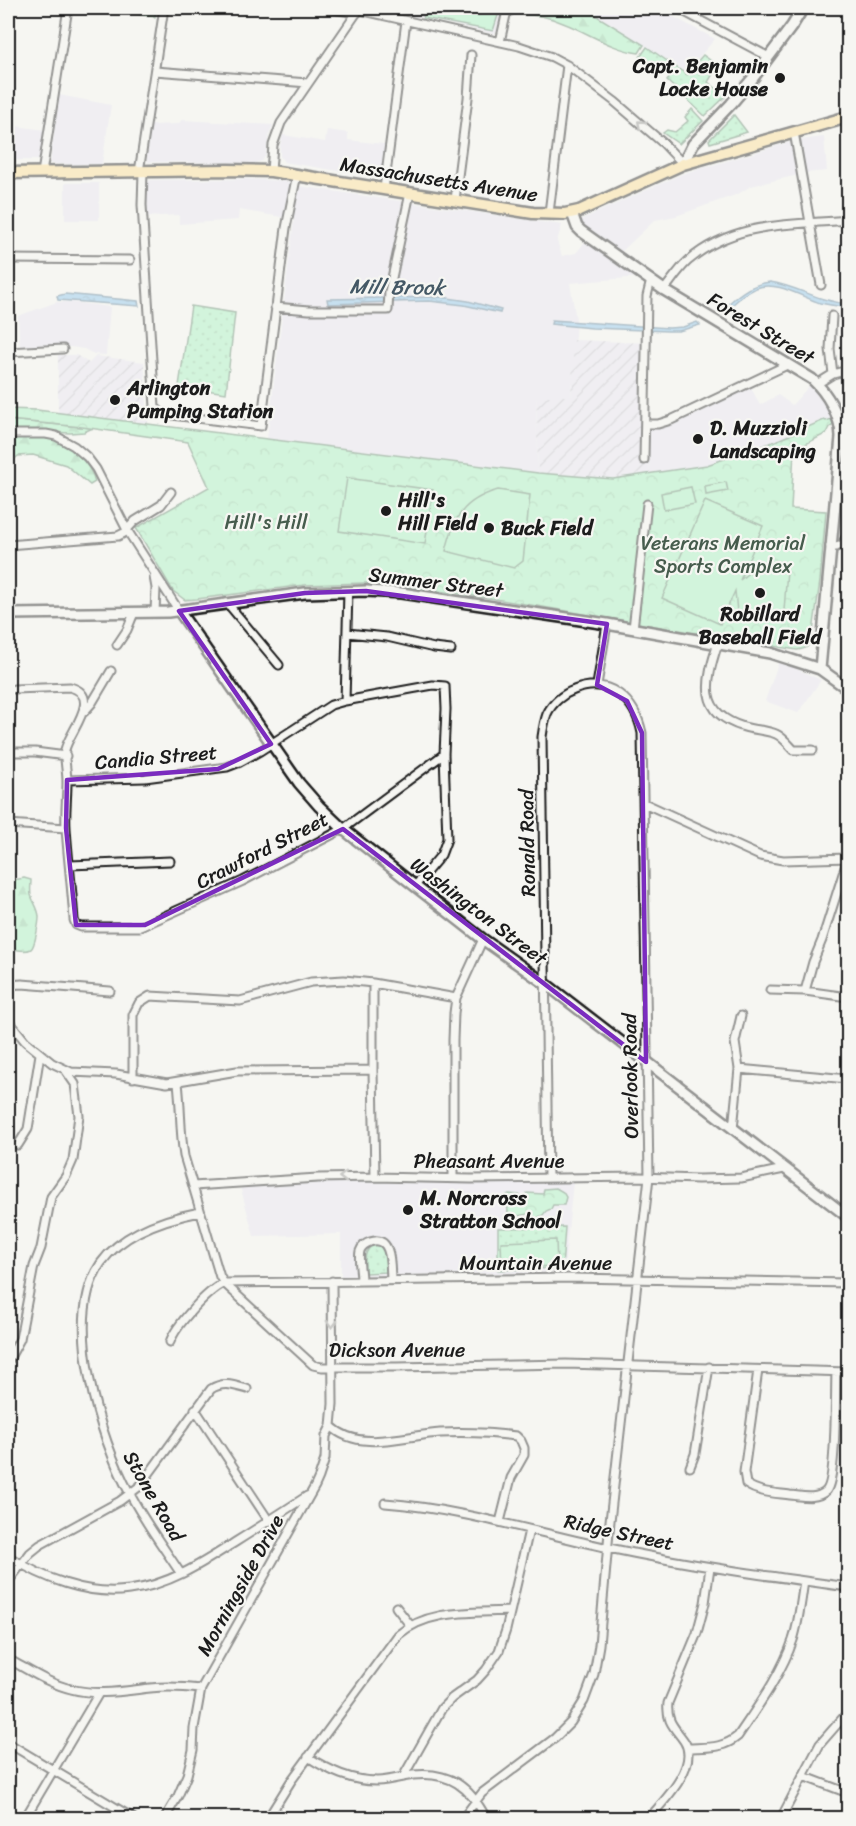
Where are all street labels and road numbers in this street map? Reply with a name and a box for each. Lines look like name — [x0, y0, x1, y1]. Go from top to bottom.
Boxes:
street label: Massachusetts Avenue — [337, 147, 540, 212]
street label: Forest Street — [700, 282, 822, 375]
street label: Summer Street — [367, 557, 506, 608]
street label: Candia Street — [93, 735, 219, 780]
street label: Ronald Road — [509, 788, 546, 897]
street label: Crawford Street — [189, 802, 335, 899]
street label: Washington Street — [402, 848, 556, 975]
street label: Overlook Road — [612, 1012, 649, 1139]
street label: Pheasant Avenue — [414, 1144, 565, 1179]
street label: Mountain Avenue — [460, 1246, 612, 1281]
street label: Dickson Avenue — [329, 1333, 465, 1368]
street label: Stone Road — [113, 1444, 195, 1550]
street label: Ridge Street — [561, 1504, 677, 1561]
street label: Morningside Drive — [187, 1508, 294, 1663]

